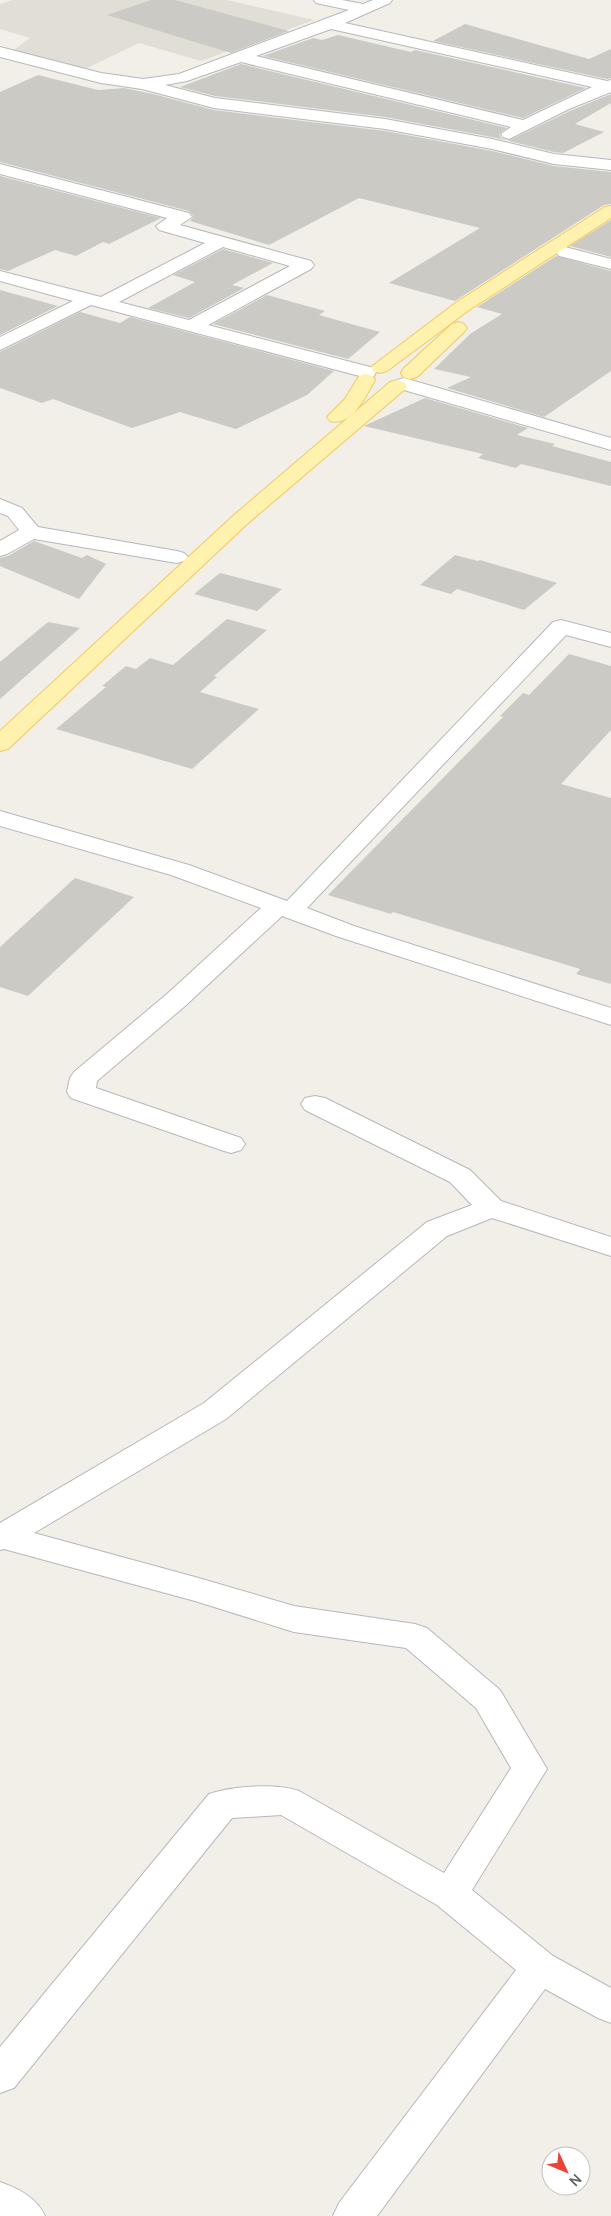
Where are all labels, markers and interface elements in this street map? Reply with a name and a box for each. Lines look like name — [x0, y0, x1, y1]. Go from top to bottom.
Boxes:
north arrow — [541, 2146, 591, 2196]
text: N — [565, 2170, 586, 2191]

